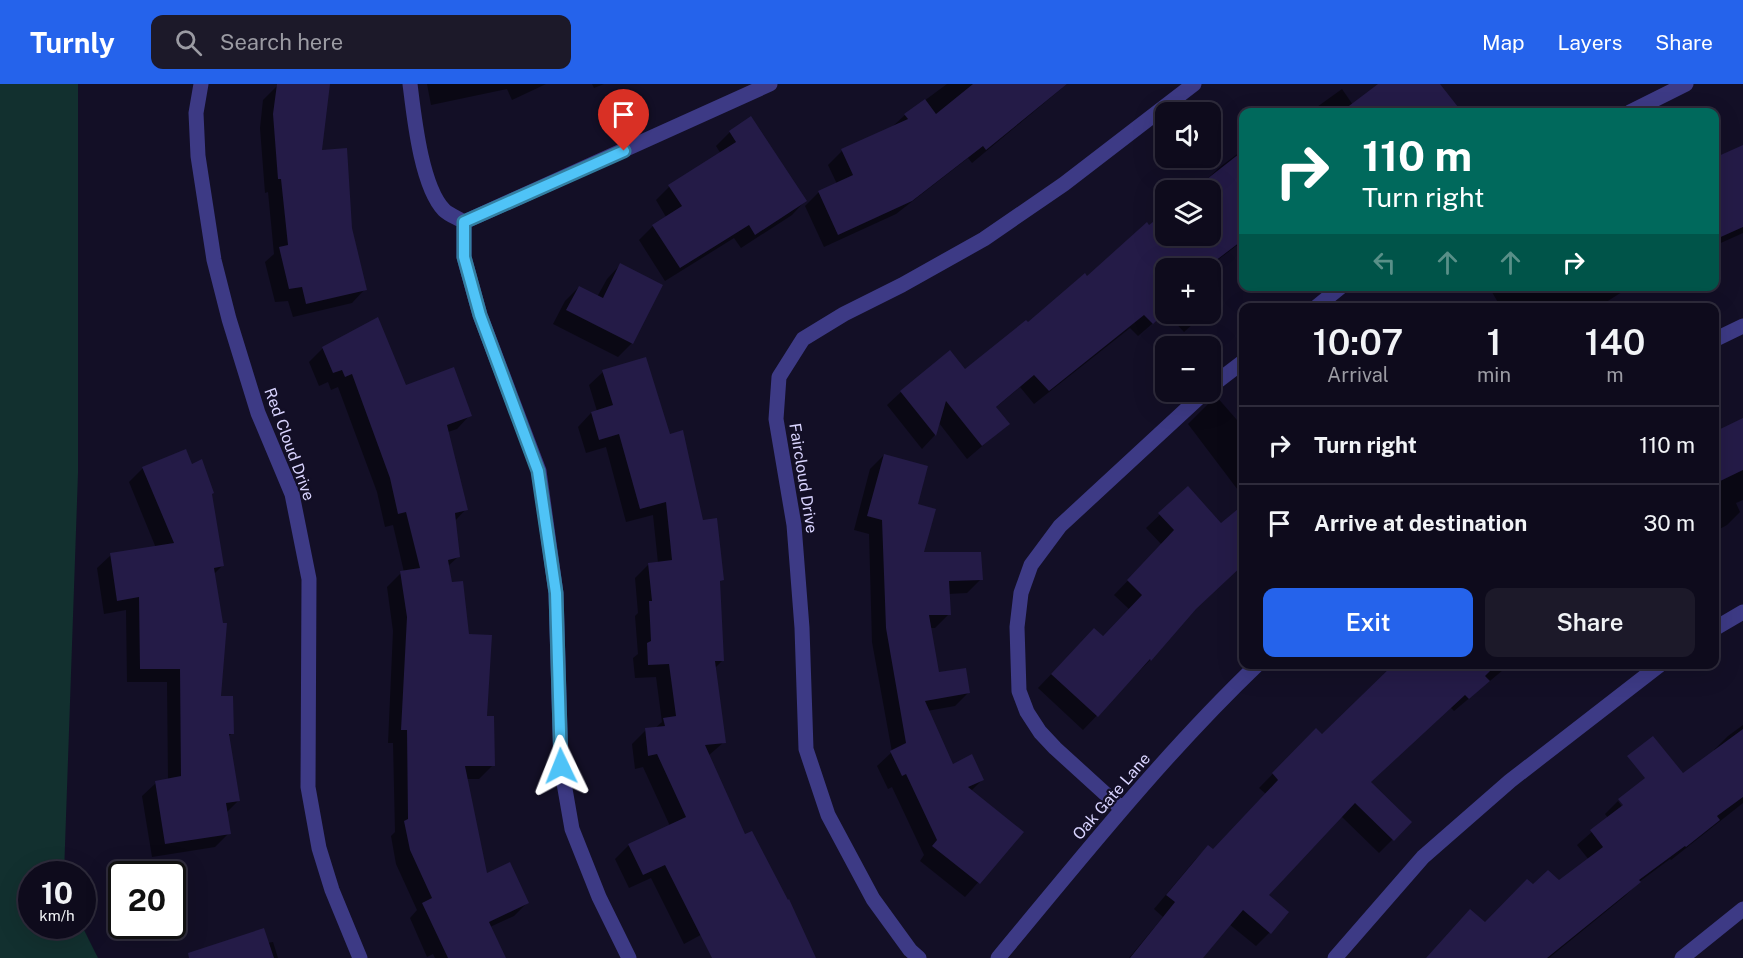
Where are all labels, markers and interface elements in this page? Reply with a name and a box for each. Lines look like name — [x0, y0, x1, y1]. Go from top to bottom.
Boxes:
search box — [151, 15, 571, 69]
text: Turnly — [30, 26, 115, 59]
icon: search — [172, 26, 205, 59]
text: Search here — [220, 29, 343, 55]
text: Map — [1482, 30, 1525, 55]
text: Layers — [1558, 30, 1622, 55]
text: Share — [1655, 30, 1713, 55]
pin — [598, 89, 649, 151]
icon: arrive — [607, 98, 640, 131]
map controls — [1155, 102, 1221, 402]
button: sound — [1155, 102, 1221, 168]
text: 110 m — [1362, 131, 1472, 180]
icon: right — [1263, 132, 1341, 210]
button: layers — [1155, 180, 1221, 246]
text: Turn right — [1362, 181, 1485, 213]
icon: left — [1368, 246, 1401, 279]
icon: ahead — [1431, 246, 1464, 279]
icon: ahead — [1494, 246, 1527, 279]
icon: right — [1557, 246, 1590, 279]
button: + — [1155, 258, 1221, 324]
text: 10:07 — [1313, 321, 1403, 363]
text: 1 — [1486, 321, 1502, 363]
text: 140 — [1584, 321, 1645, 363]
button: − — [1155, 336, 1221, 402]
text: Arrival — [1327, 363, 1389, 387]
text: min — [1477, 363, 1511, 387]
text: m — [1606, 363, 1624, 387]
street label: Red Cloud Drive — [260, 385, 319, 503]
street label: Faircloud Drive — [785, 422, 822, 535]
icon: right — [1263, 429, 1296, 462]
text: Turn right — [1314, 432, 1417, 458]
text: 110 m — [1639, 432, 1695, 458]
icon: arrive — [1263, 507, 1296, 540]
text: Arrive at destination — [1314, 510, 1527, 536]
text: 30 m — [1643, 510, 1695, 536]
button: Exit — [1263, 588, 1473, 657]
button: Share — [1485, 588, 1695, 657]
position arrow — [529, 734, 593, 798]
street label: Oak Gate Lane — [1069, 749, 1154, 844]
speed limit sign: 20 — [108, 861, 186, 939]
text: 10 — [41, 875, 73, 911]
text: km/h — [39, 907, 75, 924]

